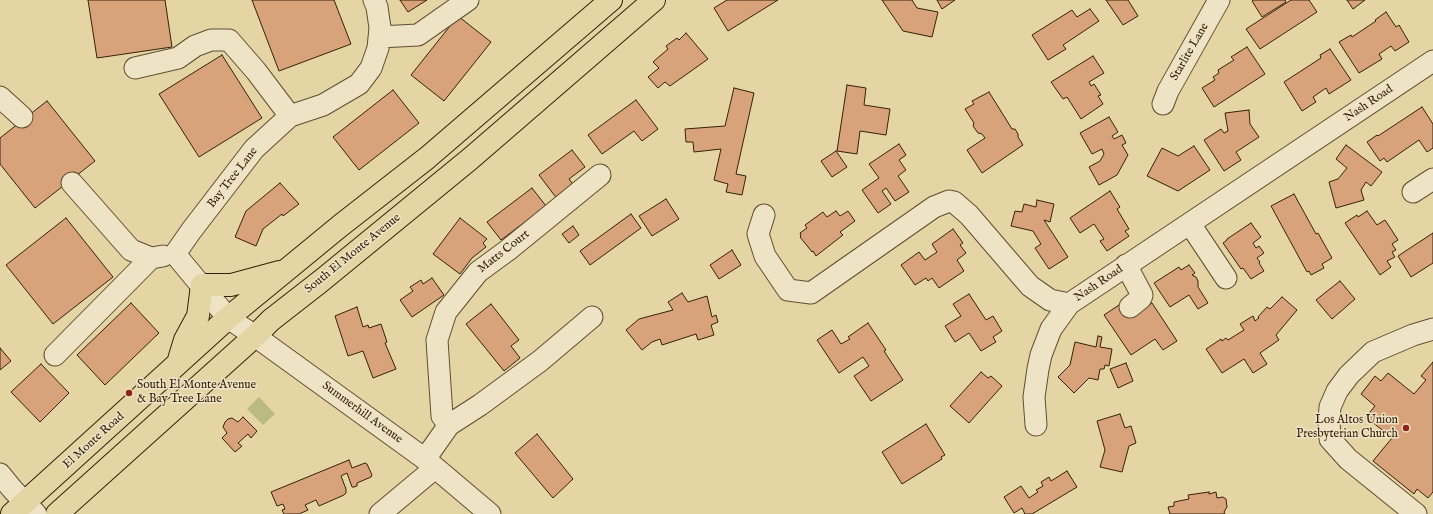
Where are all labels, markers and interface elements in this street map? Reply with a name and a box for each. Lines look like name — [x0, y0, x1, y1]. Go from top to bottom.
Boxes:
street label: Starlite Lane — [1168, 21, 1212, 83]
street label: Nash Road — [1342, 82, 1396, 126]
street label: Bay Tree Lane — [205, 145, 261, 211]
street label: South El Monte Avenue — [302, 211, 404, 297]
street label: Matts Court — [475, 227, 533, 277]
street label: Nash Road — [1072, 262, 1126, 306]
place label: South El Monte Avenue & Bay Tree Lane — [137, 379, 256, 407]
street label: Summerhill Avenue — [319, 379, 405, 447]
marker: South El Monte Avenue & Bay Tree Lane — [124, 388, 134, 398]
street label: El Monte Road — [60, 410, 128, 472]
place label: Los Altos Union Presbyterian Church — [1296, 414, 1398, 442]
marker: Los Altos Union Presbyterian Church — [1401, 423, 1411, 433]

